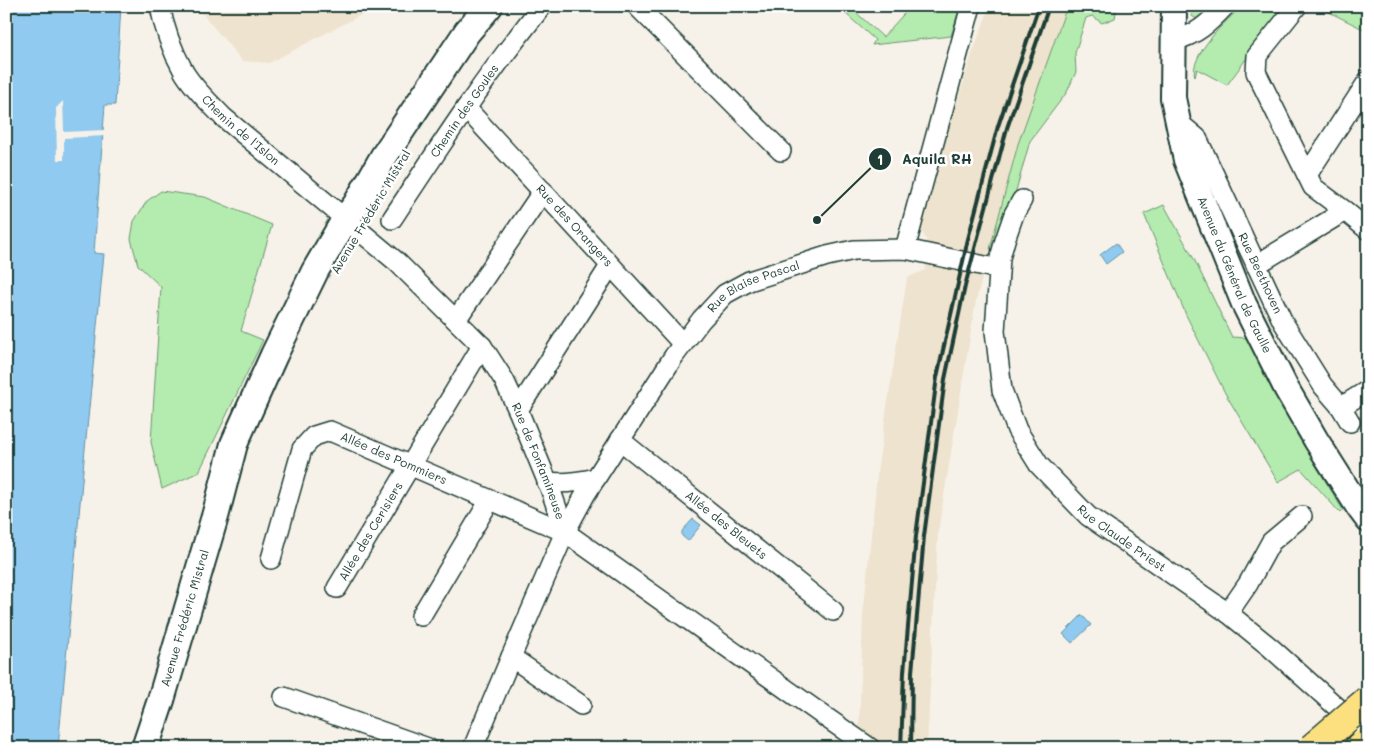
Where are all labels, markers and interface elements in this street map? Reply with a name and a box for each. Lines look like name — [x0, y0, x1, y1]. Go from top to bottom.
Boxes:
street label: Chemin des Goules — [426, 61, 502, 160]
street label: Chemin de l'Islon — [199, 91, 284, 168]
callout: Aquila RH — [867, 145, 982, 174]
street label: Avenue Frédéric Mistral — [327, 146, 414, 276]
text: 1 — [877, 149, 883, 169]
text: Aquila RH — [902, 149, 972, 168]
street label: Rue des Orangers — [533, 181, 617, 270]
street label: Avenue du Général de Gaulle — [1194, 194, 1276, 356]
street label: Rue Beethoven — [1235, 230, 1287, 316]
street label: Rue Blaise Pascal — [703, 256, 801, 315]
street label: Rue de Fonfamineuse — [509, 400, 569, 522]
street label: Allée des Pommiers — [338, 427, 450, 487]
street label: Allée des Cerisiers — [334, 478, 406, 583]
street label: Allée des Bleuets — [682, 487, 771, 562]
street label: Rue Claude Priest — [1074, 501, 1170, 575]
street label: Avenue Frédéric Mistral — [156, 547, 212, 688]

